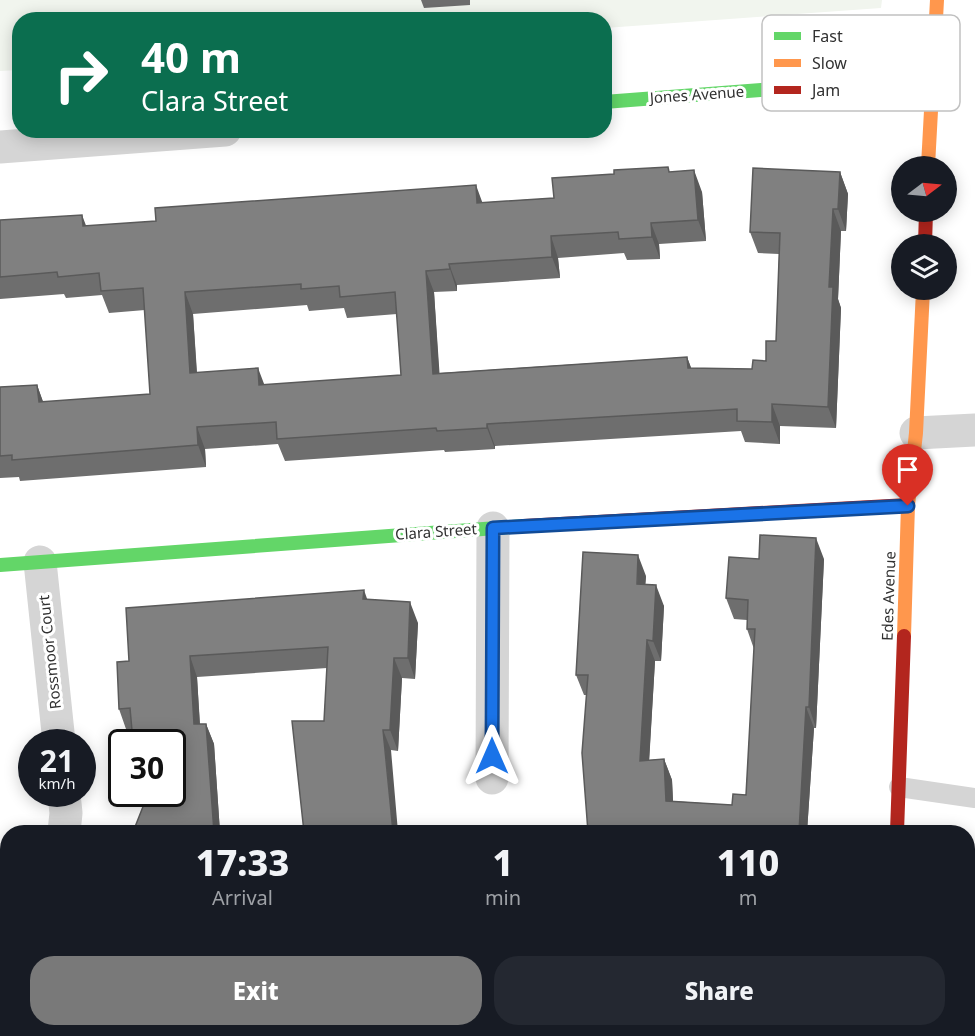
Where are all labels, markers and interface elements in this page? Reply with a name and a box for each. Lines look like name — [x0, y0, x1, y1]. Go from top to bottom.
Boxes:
legend — [762, 15, 960, 111]
text: Fast — [812, 25, 843, 47]
text: 40 m — [141, 28, 241, 85]
icon: right — [42, 36, 120, 114]
text: Slow — [812, 52, 847, 74]
text: Jam — [810, 79, 840, 101]
street label: Jones Avenue — [647, 81, 745, 107]
text: Clara Street — [141, 82, 288, 119]
north arrow — [891, 156, 957, 222]
map controls — [891, 156, 957, 300]
button: layers — [891, 234, 957, 300]
pin — [882, 444, 933, 506]
icon: arrive — [891, 453, 924, 486]
street label: Clara Street — [394, 518, 478, 544]
street label: Edes Avenue — [876, 551, 900, 641]
street label: Rossmoor Court — [33, 594, 65, 710]
position arrow — [460, 724, 524, 788]
speed limit sign: 30 — [108, 729, 186, 807]
text: 21 — [40, 740, 74, 781]
text: km/h — [39, 773, 75, 793]
text: 17:33 — [196, 838, 289, 887]
text: 1 — [493, 838, 513, 887]
text: 110 — [717, 838, 779, 887]
text: Arrival — [212, 884, 273, 911]
text: min — [485, 884, 521, 911]
text: m — [739, 884, 757, 911]
button: Exit — [30, 956, 482, 1025]
button: Share — [494, 956, 945, 1025]

